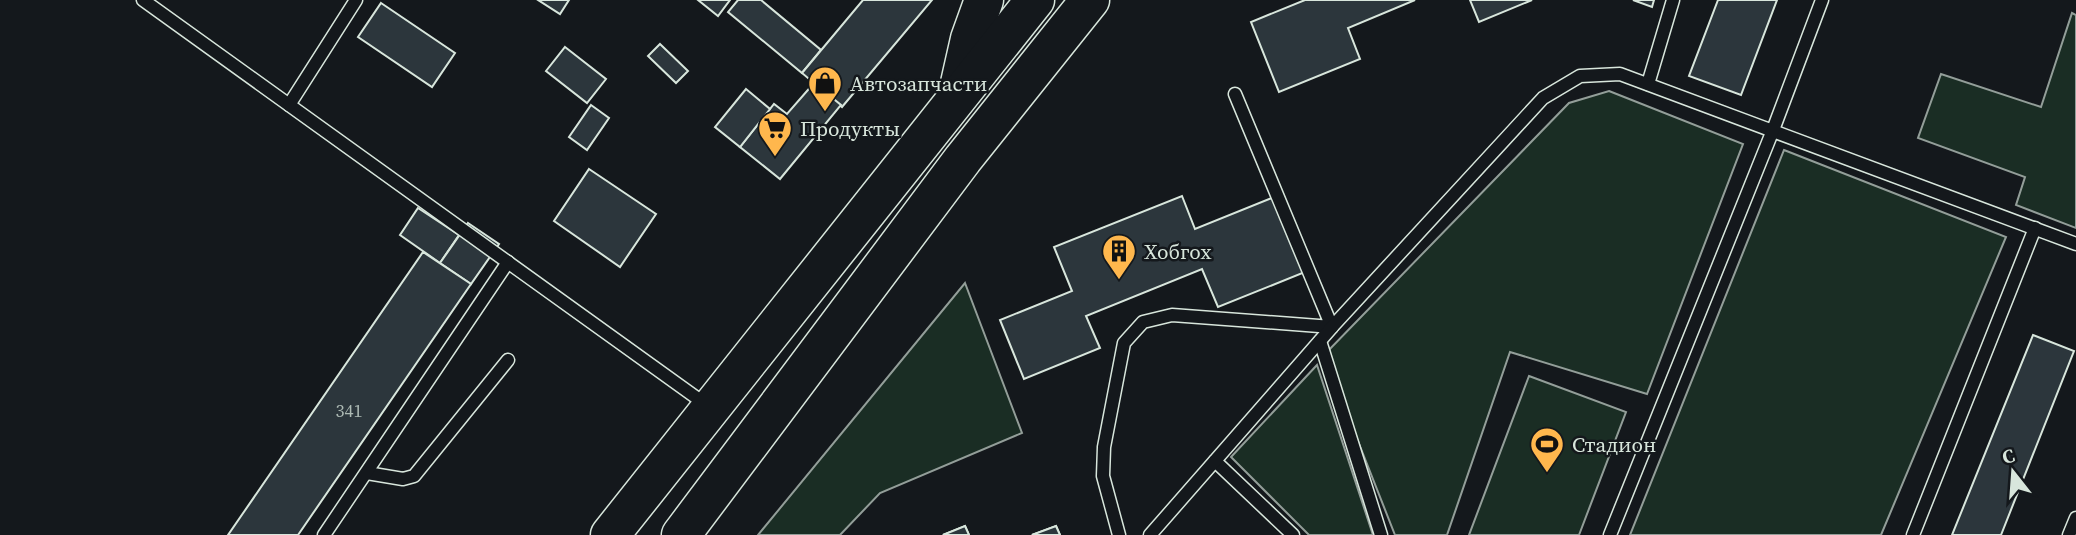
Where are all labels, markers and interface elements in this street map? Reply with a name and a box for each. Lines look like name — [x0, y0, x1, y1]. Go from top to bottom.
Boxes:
shop icon: Автозапчасти — [806, 64, 844, 113]
place label: Автозапчасти — [850, 69, 987, 98]
supermarket icon: Продукты — [756, 109, 794, 158]
place label: Продукты — [800, 114, 900, 143]
building icon: Хобгох — [1100, 232, 1138, 281]
place label: Хобгох — [1144, 237, 1211, 266]
house number: 341 — [336, 398, 363, 423]
sports icon: Стадион — [1528, 425, 1566, 474]
place label: Стадион — [1572, 430, 1656, 459]
north arrow — [1978, 437, 2048, 507]
text: С — [1999, 442, 2018, 470]

